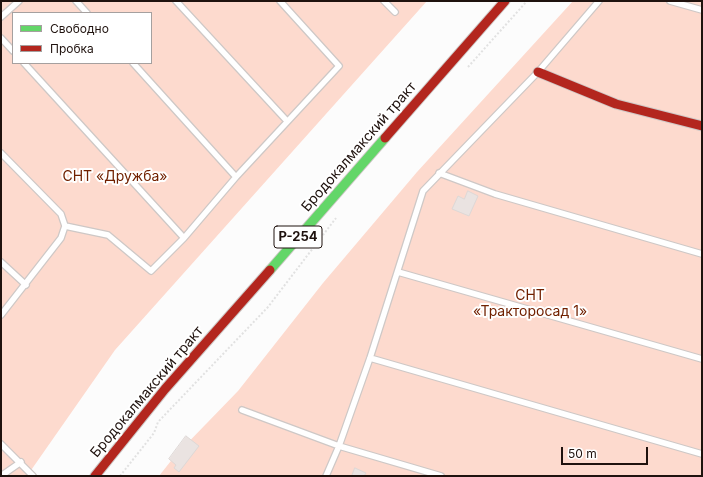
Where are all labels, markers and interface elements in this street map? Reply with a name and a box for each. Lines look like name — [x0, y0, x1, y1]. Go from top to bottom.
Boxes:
legend — [12, 12, 152, 64]
text: Свободно — [50, 21, 109, 36]
text: Пробка — [50, 41, 94, 56]
street label: Бродокалмакский тракт — [298, 79, 420, 215]
park label: СНТ «Дружба» — [62, 169, 168, 185]
road number: Р-254 — [274, 226, 322, 248]
park label: СНТ «Тракторосад 1» — [473, 288, 587, 320]
street label: Бродокалмакский тракт — [87, 323, 207, 461]
scale bar — [563, 439, 650, 465]
text: 50 m — [568, 446, 597, 461]

